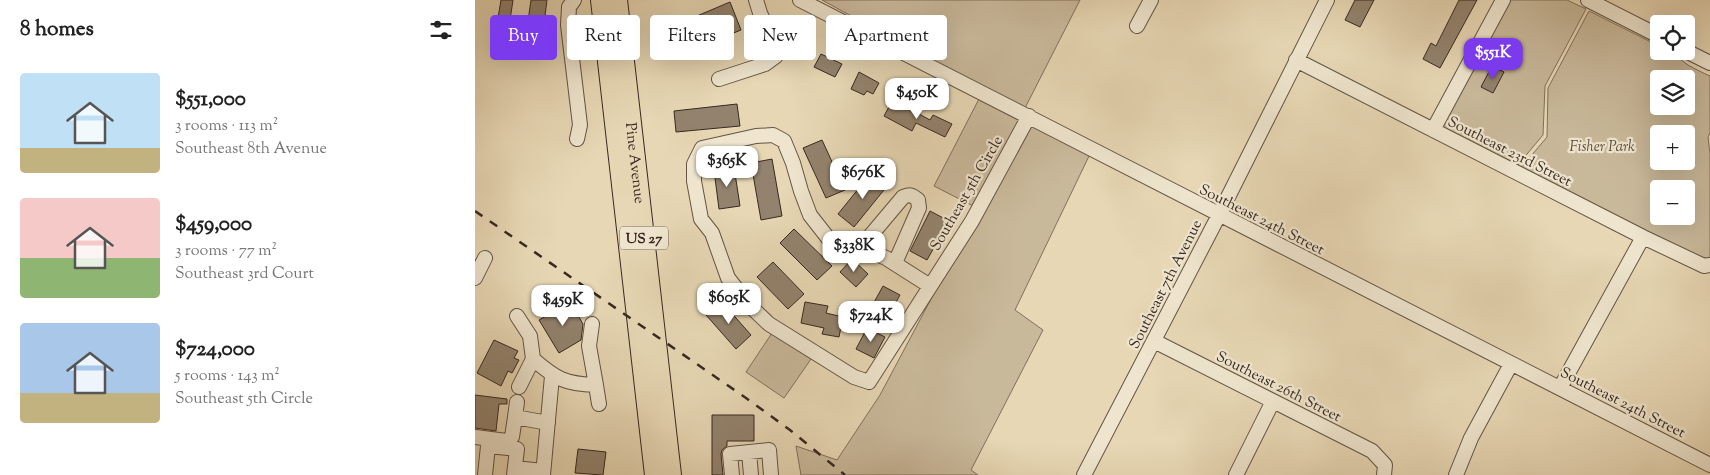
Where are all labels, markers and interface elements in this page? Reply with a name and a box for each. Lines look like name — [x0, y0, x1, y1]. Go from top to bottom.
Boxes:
text: 8 homes — [20, 15, 94, 45]
chip: Buy — [490, 15, 557, 60]
chip: Rent — [567, 15, 640, 60]
chip: Filters — [650, 15, 734, 60]
chip: New — [744, 15, 816, 60]
chip: Apartment — [826, 15, 947, 60]
map controls — [1650, 15, 1695, 225]
button: locate — [1650, 15, 1695, 60]
icon: filters — [427, 16, 455, 44]
pin: $551K — [1458, 38, 1528, 80]
text: $551K — [1475, 42, 1511, 65]
button: layers — [1650, 70, 1695, 115]
pin: $450K — [882, 78, 952, 120]
text: $450K — [896, 82, 938, 105]
text: $551,000 — [175, 85, 246, 115]
icon: home — [60, 93, 120, 153]
street label: Southeast 23rd Street — [1444, 112, 1575, 193]
text: 3 rooms · 113 m² — [175, 115, 278, 138]
street label: Pine Avenue — [619, 121, 649, 205]
button: + — [1650, 125, 1695, 170]
street label: Southeast 5th Circle — [926, 132, 1009, 255]
park label: Fisher Park — [1569, 137, 1635, 158]
text: Southeast 8th Avenue — [175, 138, 327, 161]
pin: $365K — [692, 146, 762, 188]
text: $365K — [707, 150, 747, 173]
pin: $676K — [828, 158, 898, 200]
text: $676K — [841, 162, 885, 185]
street label: Southeast 24th Street — [1195, 180, 1328, 261]
button: − — [1650, 180, 1695, 225]
text: $459,000 — [175, 210, 252, 240]
street label: Southeast 7th Avenue — [1125, 216, 1208, 353]
icon: home — [60, 218, 120, 278]
road number: US 27 — [620, 227, 668, 250]
pin: $338K — [819, 230, 889, 273]
text: $338K — [833, 235, 875, 258]
text: 3 rooms · 77 m² — [175, 240, 277, 263]
text: Southeast 3rd Court — [175, 263, 314, 286]
pin: $605K — [694, 282, 764, 325]
pin: $459K — [528, 284, 598, 327]
text: $605K — [708, 287, 750, 310]
text: $459K — [542, 289, 584, 312]
pin: $724K — [836, 300, 906, 343]
text: $724K — [849, 305, 893, 328]
text: $724,000 — [175, 335, 255, 365]
icon: home — [60, 343, 120, 403]
street label: Southeast 26th Street — [1212, 347, 1345, 428]
street label: Southeast 24th Street — [1556, 363, 1689, 444]
text: 5 rooms · 143 m² — [175, 365, 280, 388]
text: Southeast 5th Circle — [175, 388, 313, 411]

